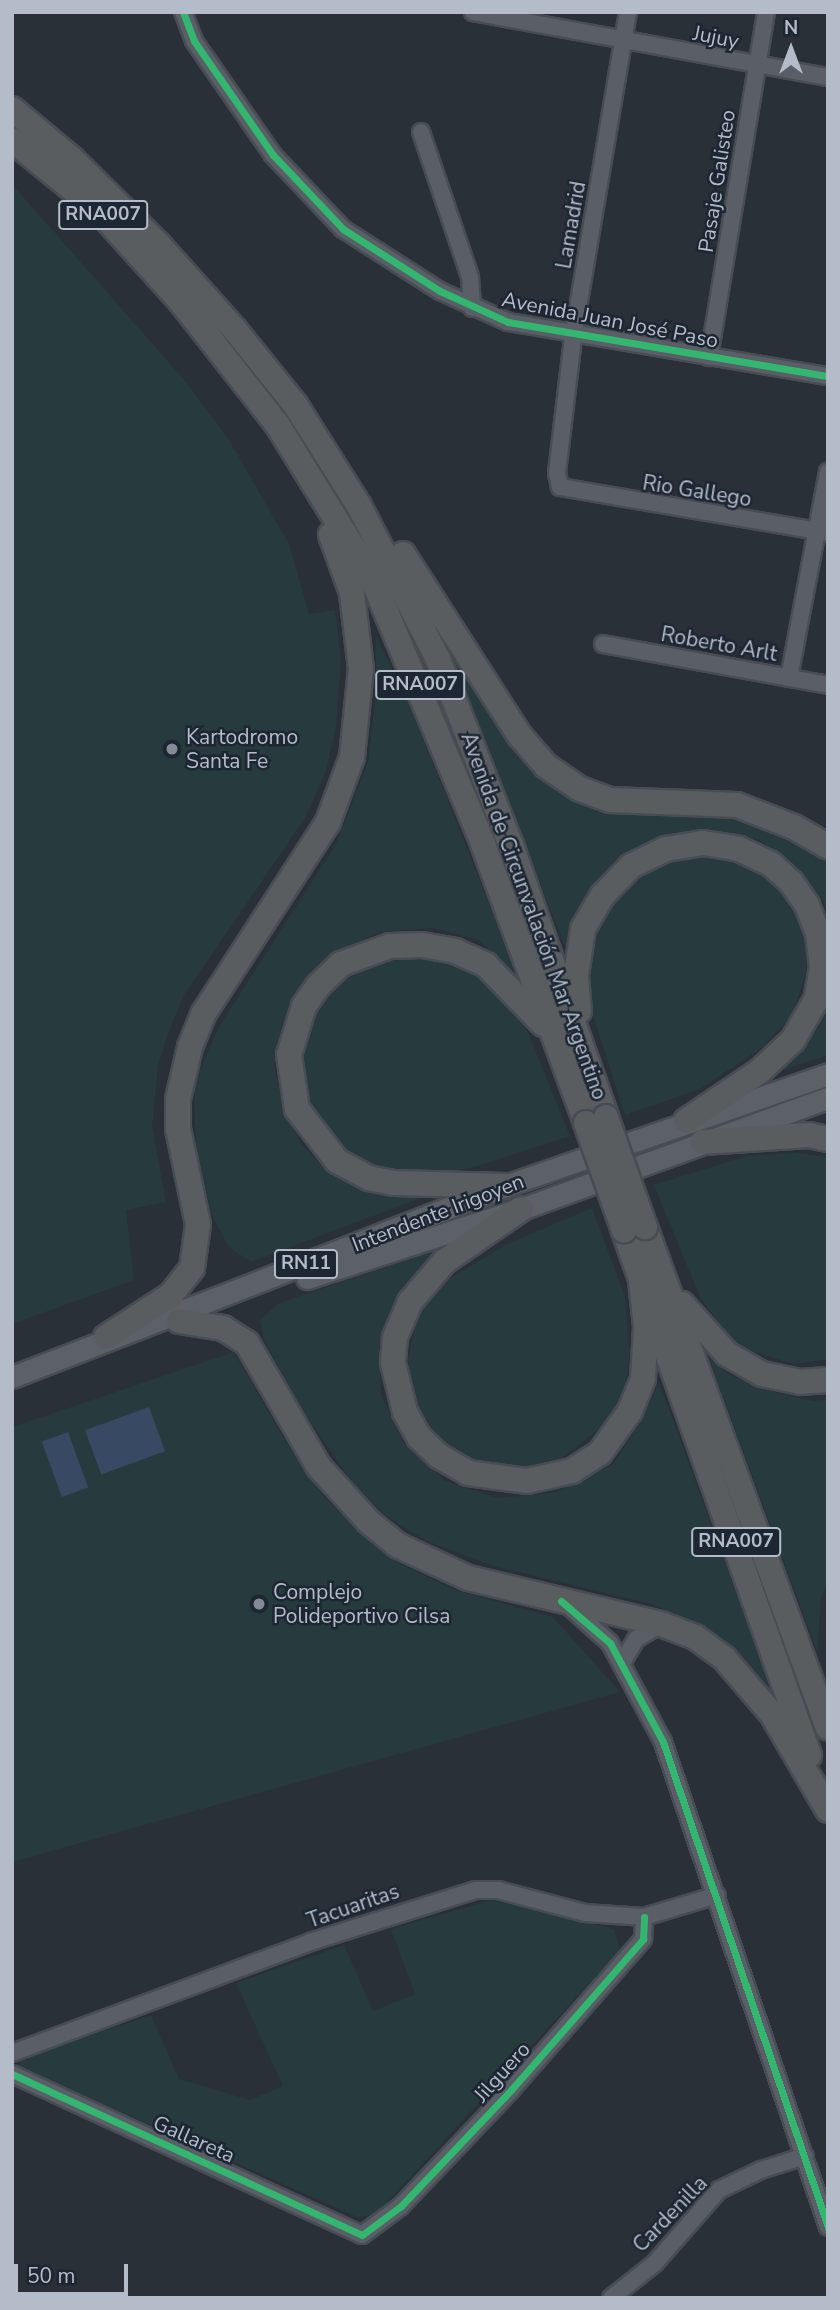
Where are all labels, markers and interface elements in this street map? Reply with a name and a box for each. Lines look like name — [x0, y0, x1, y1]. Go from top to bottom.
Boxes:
north arrow — [756, 14, 826, 84]
text: N — [784, 15, 798, 41]
street label: Jujuy — [691, 20, 741, 54]
street label: Pasaje Galisteo — [693, 108, 741, 254]
street label: Lamadrid — [551, 179, 591, 271]
road number: RNA007 — [57, 200, 148, 230]
street label: Avenida Juan José Paso — [500, 287, 720, 353]
street label: Rio Gallego — [641, 470, 753, 512]
street label: Roberto Arlt — [659, 621, 779, 667]
road number: RNA007 — [374, 670, 466, 700]
place label: Kartodromo Santa Fe — [186, 724, 298, 774]
street label: Avenida de Circunvalación Mar Argentino — [456, 729, 612, 1103]
marker: Kartodromo Santa Fe — [164, 741, 180, 757]
street label: Intendente Irigoyen — [348, 1169, 528, 1257]
road number: RN11 — [273, 1248, 339, 1280]
road number: RNA007 — [690, 1526, 782, 1558]
place label: Complejo Polideportivo Cilsa — [273, 1579, 450, 1629]
marker: Complejo Polideportivo Cilsa — [251, 1596, 267, 1612]
street label: Tacuaritas — [304, 1878, 402, 1934]
street label: Jilguero — [469, 2037, 535, 2107]
street label: Gallareta — [149, 2110, 239, 2168]
street label: Cardenilla — [628, 2171, 712, 2257]
scale bar — [18, 2250, 131, 2294]
text: 50 m — [27, 2262, 76, 2290]

